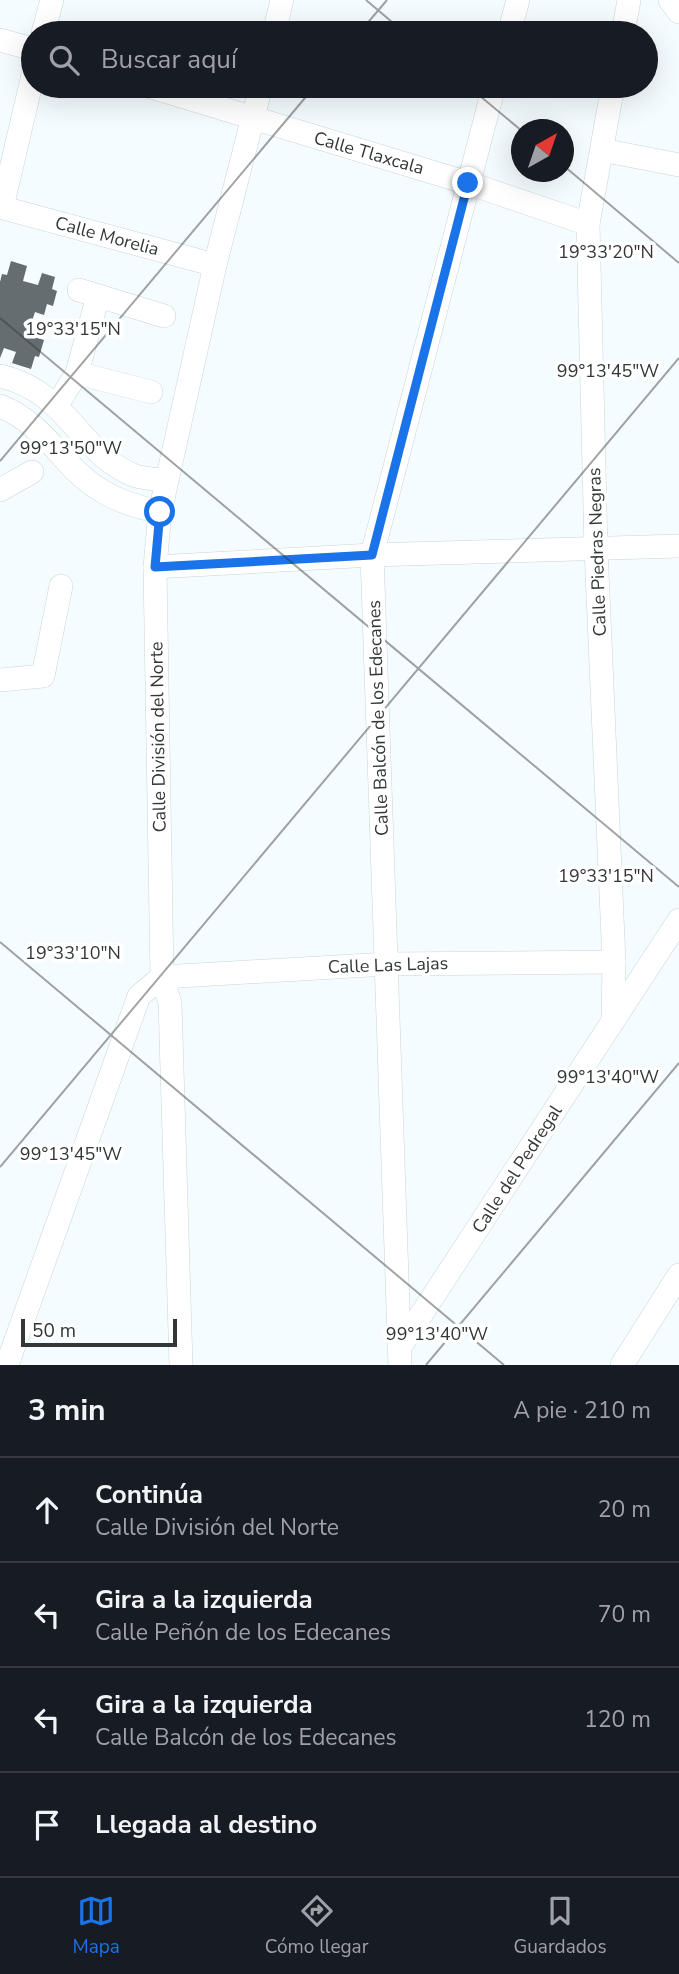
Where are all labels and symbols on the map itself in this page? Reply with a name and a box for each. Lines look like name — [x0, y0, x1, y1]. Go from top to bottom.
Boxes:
north arrow — [511, 119, 574, 182]
street label: Calle Tlaxcala — [311, 126, 427, 180]
route end — [452, 167, 483, 198]
street label: Calle Morelia — [52, 211, 162, 261]
text: 19°33'20"N — [558, 240, 654, 264]
text: 19°33'15"N — [25, 317, 121, 341]
text: 99°13'45"W — [557, 359, 659, 383]
text: 99°13'50"W — [20, 436, 122, 460]
street label: Calle Piedras Negras — [582, 467, 612, 637]
route start — [144, 496, 175, 527]
street label: Calle Balcón de los Edecanes — [362, 600, 394, 836]
street label: Calle División del Norte — [144, 641, 172, 833]
text: 19°33'15"N — [558, 864, 654, 888]
text: 19°33'10"N — [25, 941, 121, 965]
street label: Calle Las Lajas — [327, 951, 449, 979]
text: 99°13'40"W — [557, 1065, 659, 1089]
street label: Calle del Pedregal — [466, 1100, 568, 1238]
text: 99°13'45"W — [20, 1142, 122, 1166]
scale bar — [21, 1316, 177, 1348]
text: 99°13'40"W — [386, 1322, 488, 1346]

